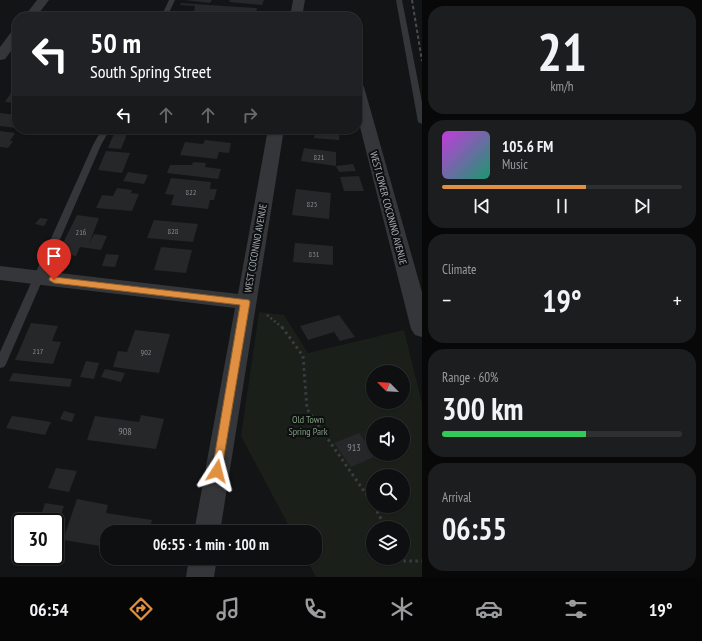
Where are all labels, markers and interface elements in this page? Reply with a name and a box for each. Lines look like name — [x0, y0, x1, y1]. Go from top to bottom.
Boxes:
text: 21 — [537, 18, 587, 85]
text: 50 m — [90, 24, 141, 61]
icon: left — [24, 28, 76, 80]
text: South Spring Street — [90, 60, 211, 83]
text: km/h — [550, 78, 574, 95]
icon: left — [113, 104, 135, 126]
icon: ahead — [155, 104, 177, 126]
icon: ahead — [197, 104, 219, 126]
icon: right — [239, 104, 261, 126]
text: 105.6 FM — [502, 137, 553, 156]
street label: WEST LOWER COCONINO AVENUE — [367, 150, 410, 266]
house number: 821 — [314, 152, 325, 162]
text: Music — [502, 156, 528, 173]
house number: 822 — [186, 187, 197, 197]
icon: previous — [471, 195, 493, 217]
icon: pause — [551, 195, 573, 217]
icon: next — [631, 195, 653, 217]
house number: 825 — [307, 199, 317, 209]
street label: WEST COCONINO AVENUE — [241, 203, 270, 293]
house number: 828 — [168, 226, 179, 236]
house number: 216 — [76, 227, 87, 237]
pin — [37, 239, 71, 280]
icon: arrive — [43, 245, 65, 267]
house number: 831 — [309, 249, 320, 259]
text: Climate — [442, 261, 476, 278]
text: 19° — [542, 281, 582, 320]
text: − — [442, 286, 451, 314]
text: + — [673, 286, 682, 314]
house number: 217 — [33, 346, 44, 356]
house number: 902 — [141, 347, 152, 357]
north arrow — [366, 365, 410, 409]
map controls — [366, 365, 410, 565]
text: Range · 60% — [442, 369, 498, 386]
text: 300 km — [442, 389, 523, 428]
park label: Old Town Spring Park — [288, 413, 328, 438]
button: sound — [366, 417, 410, 461]
house number: 908 — [118, 425, 132, 438]
house number: 913 — [347, 441, 361, 454]
position arrow — [196, 450, 238, 492]
button: search — [366, 469, 410, 513]
text: Arrival — [442, 489, 471, 506]
text: 06:55 — [442, 509, 507, 548]
speed limit sign: 30 — [12, 513, 64, 565]
button: layers — [366, 521, 410, 565]
text: 06:55 · 1 min · 100 m — [153, 535, 269, 554]
icon: directions — [127, 595, 155, 623]
icon: music — [214, 595, 242, 623]
icon: phone — [301, 595, 329, 623]
icon: climate — [388, 595, 416, 623]
icon: car — [475, 595, 503, 623]
icon: filters — [562, 595, 590, 623]
text: 06:54 — [29, 598, 68, 621]
text: 19° — [649, 598, 673, 621]

